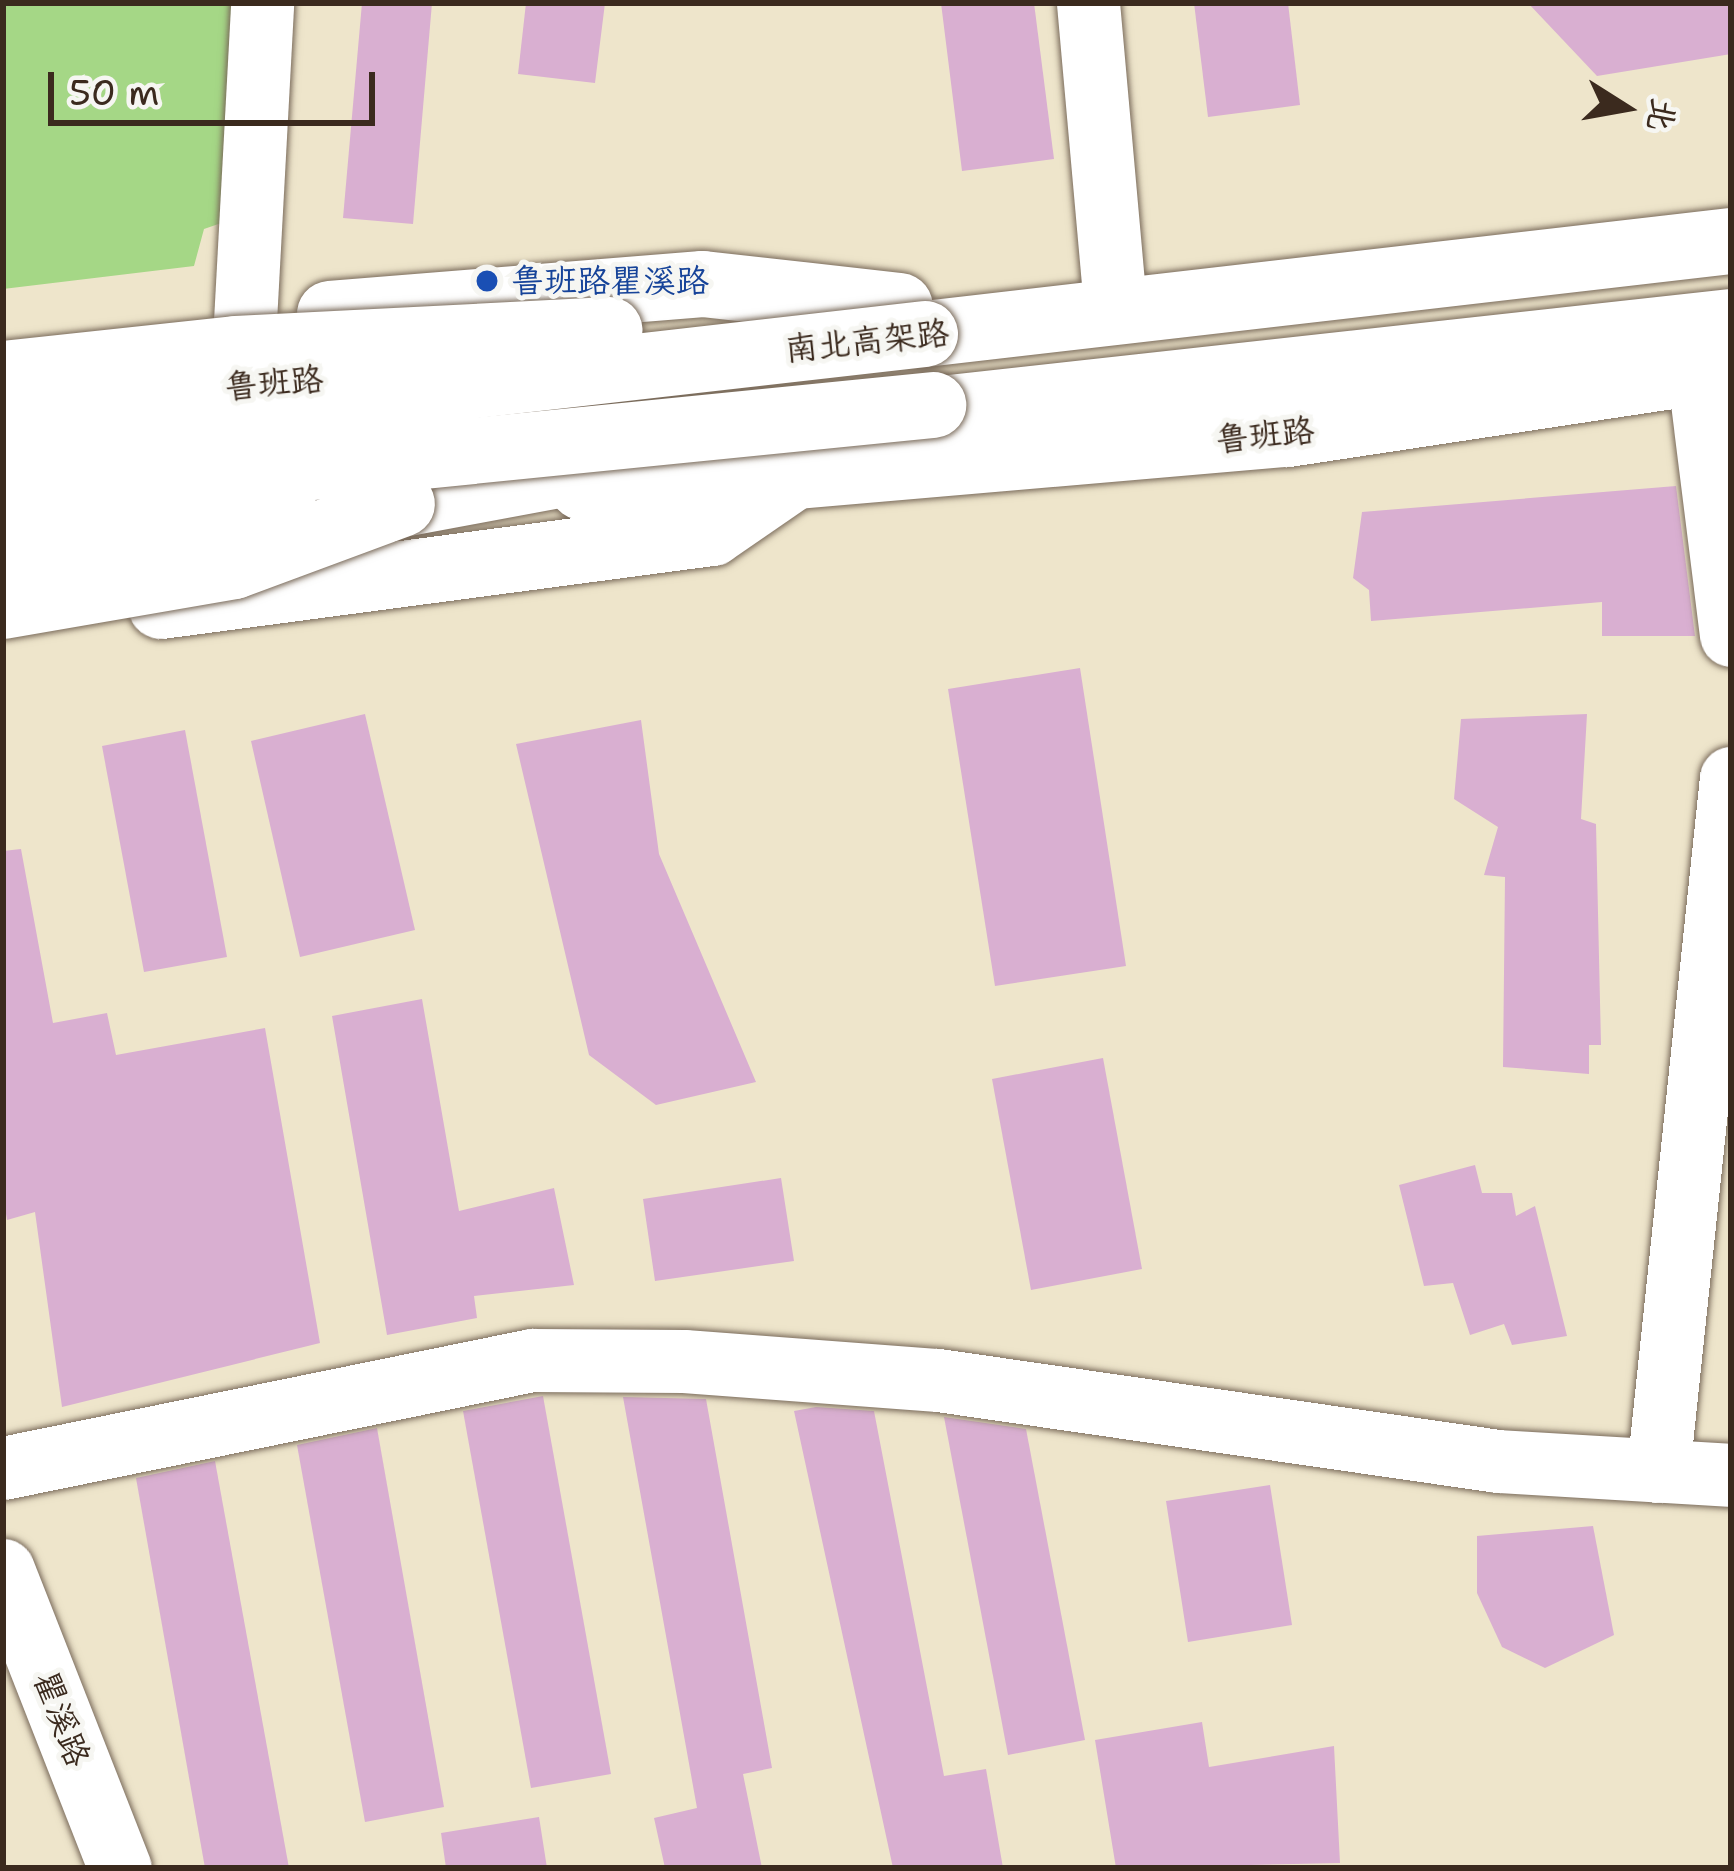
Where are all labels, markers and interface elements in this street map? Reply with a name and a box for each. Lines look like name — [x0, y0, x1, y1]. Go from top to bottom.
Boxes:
scale bar — [54, 48, 381, 122]
north arrow — [1566, 48, 1686, 168]
text: 50 m — [69, 68, 159, 117]
text: 北 — [1637, 94, 1687, 135]
place label: 鲁班路瞿溪路 — [511, 261, 709, 301]
marker: 鲁班路瞿溪路 — [474, 268, 500, 294]
street label: 南北高架路 — [783, 313, 951, 369]
street label: 鲁班路 — [223, 359, 325, 407]
street label: 鲁班路 — [1214, 410, 1316, 460]
street label: 瞿溪路 — [26, 1666, 98, 1772]

